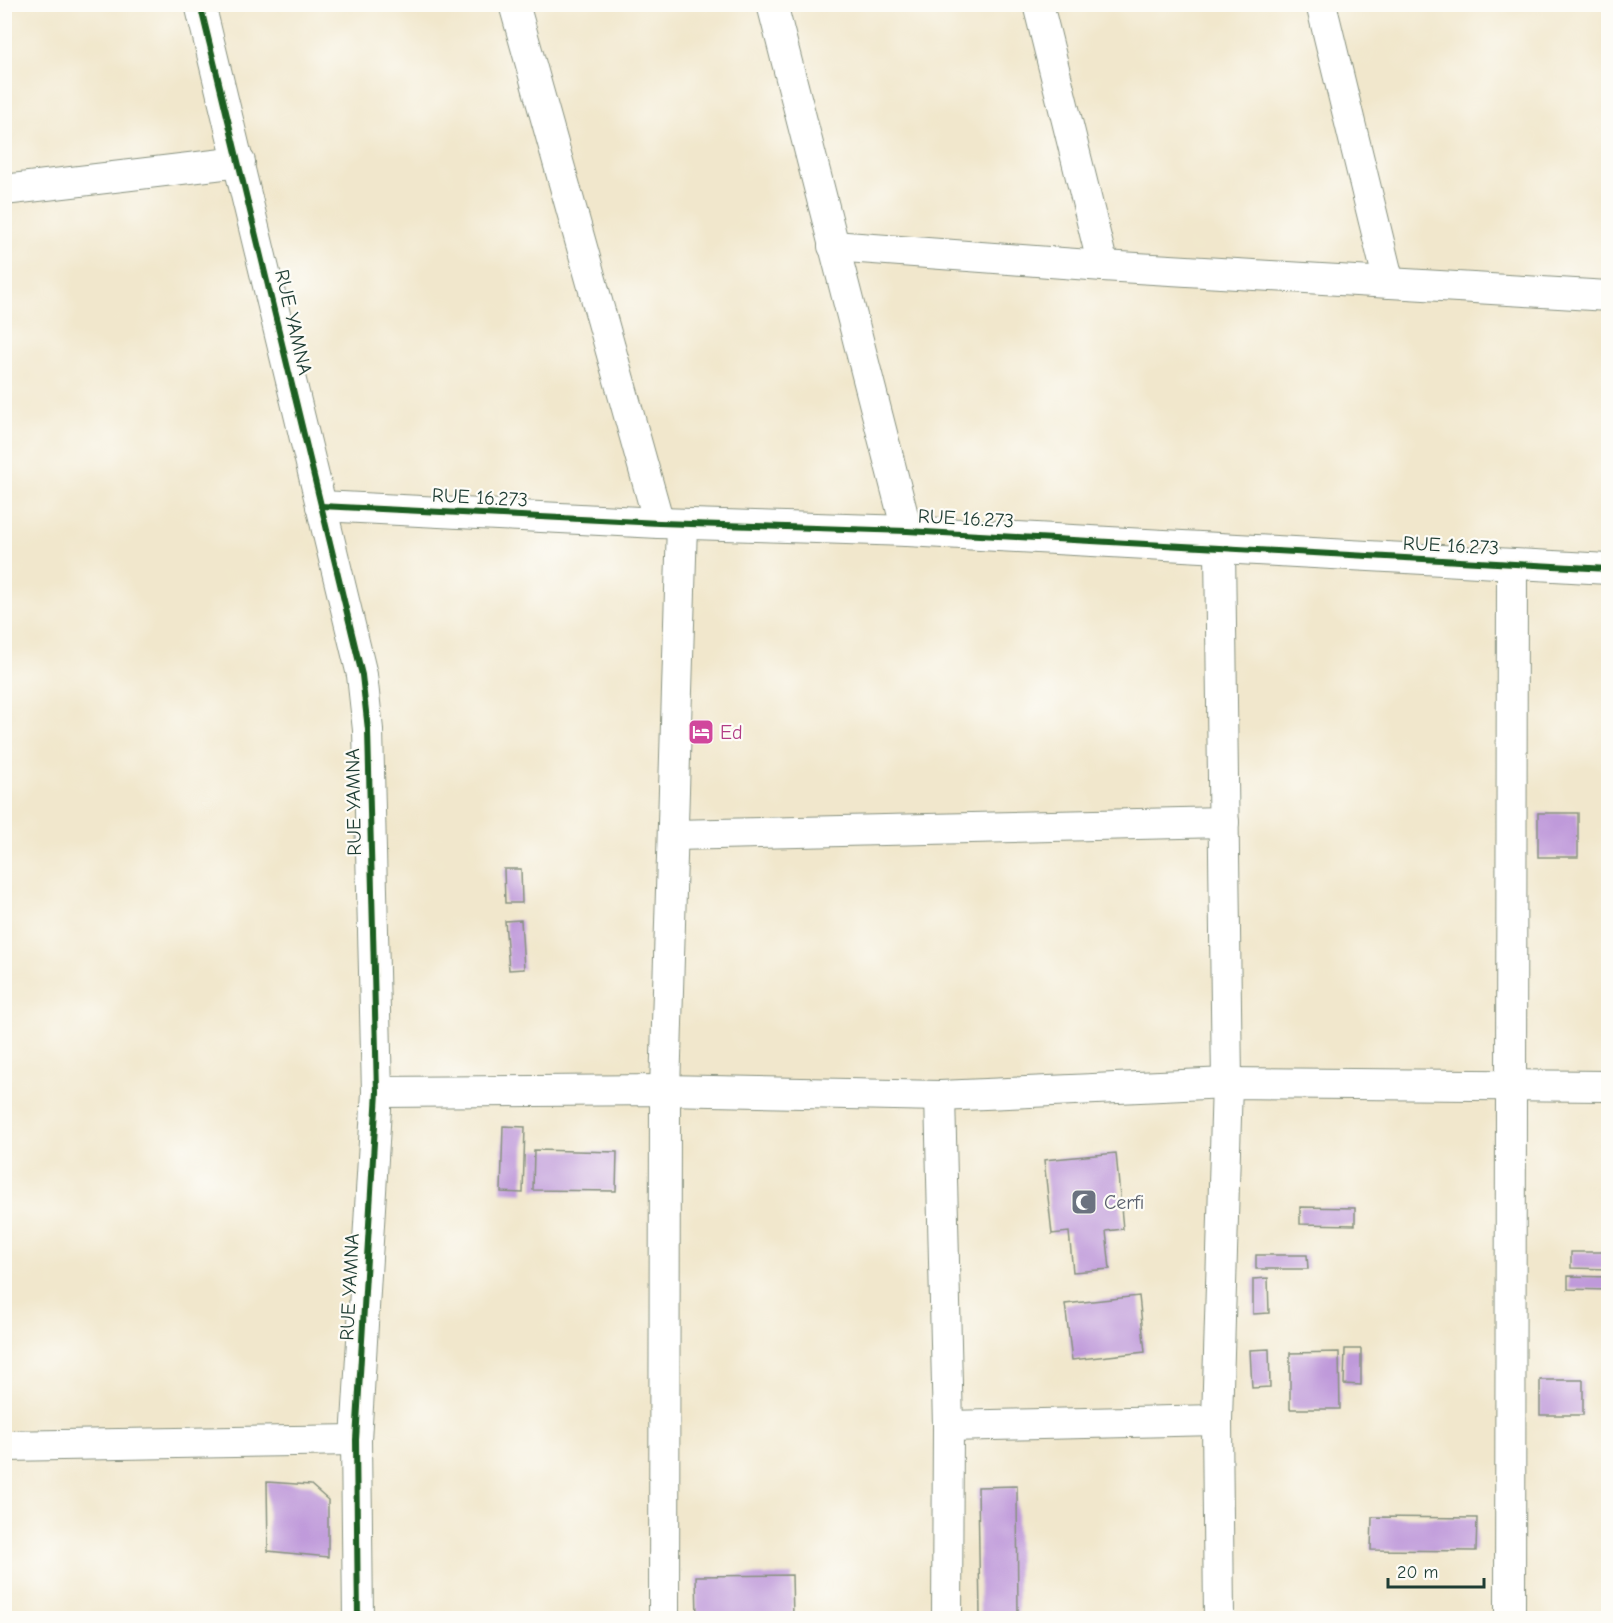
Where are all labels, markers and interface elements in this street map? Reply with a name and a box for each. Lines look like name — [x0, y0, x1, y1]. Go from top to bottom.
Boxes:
street label: RUE YAMNA — [270, 267, 317, 378]
street label: RUE 16.273 — [431, 483, 529, 512]
street label: RUE 16.273 — [917, 504, 1015, 533]
street label: RUE 16.273 — [1402, 531, 1500, 560]
hotel icon: Ed — [686, 717, 716, 747]
place label: Ed — [720, 721, 743, 744]
street label: RUE YAMNA — [341, 748, 366, 856]
mosque icon: Cerfi — [1069, 1187, 1099, 1217]
place label: Cerfi — [1104, 1191, 1144, 1214]
street label: RUE YAMNA — [335, 1232, 364, 1341]
scale bar — [1388, 1551, 1484, 1589]
text: 20 m — [1397, 1562, 1438, 1583]

